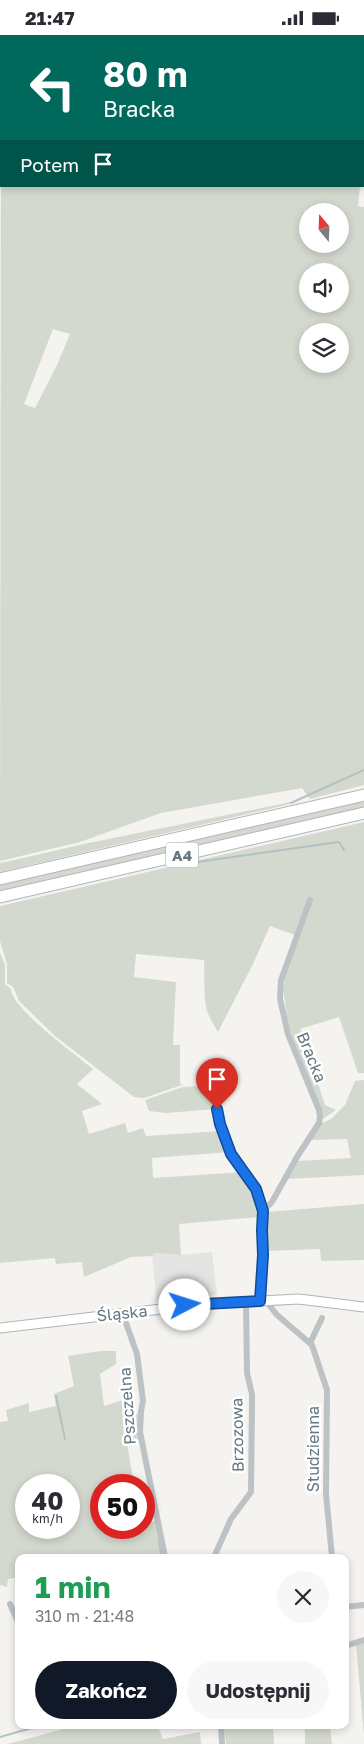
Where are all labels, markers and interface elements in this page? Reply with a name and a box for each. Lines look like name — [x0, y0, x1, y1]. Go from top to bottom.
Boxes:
text: 21:47 — [25, 6, 75, 29]
text: 80 m — [103, 53, 188, 95]
icon: left — [20, 55, 85, 120]
text: Bracka — [103, 95, 175, 122]
icon: arrive — [89, 150, 117, 178]
text: Potem — [20, 153, 79, 176]
north arrow — [299, 203, 349, 253]
map controls — [299, 203, 349, 373]
button: sound — [299, 263, 349, 313]
button: layers — [299, 323, 349, 373]
road number: A4 — [166, 843, 198, 867]
street label: Bracka — [293, 1029, 331, 1085]
pin — [196, 1058, 238, 1109]
icon: arrive — [203, 1065, 231, 1093]
position arrow — [158, 1278, 210, 1330]
street label: Śląska — [96, 1300, 148, 1326]
street label: Pszczelna — [114, 1367, 140, 1445]
street label: Brzozowa — [226, 1398, 248, 1472]
street label: Studzienna — [303, 1406, 323, 1492]
speed limit sign: 50 — [90, 1474, 155, 1539]
text: 40 — [32, 1485, 63, 1516]
text: km/h — [32, 1511, 63, 1526]
text: 1 min — [35, 1569, 111, 1605]
button: close — [277, 1571, 329, 1623]
text: 310 m · 21:48 — [35, 1606, 134, 1626]
button: Zakończ — [35, 1661, 177, 1719]
button: Udostępnij — [187, 1661, 329, 1719]

